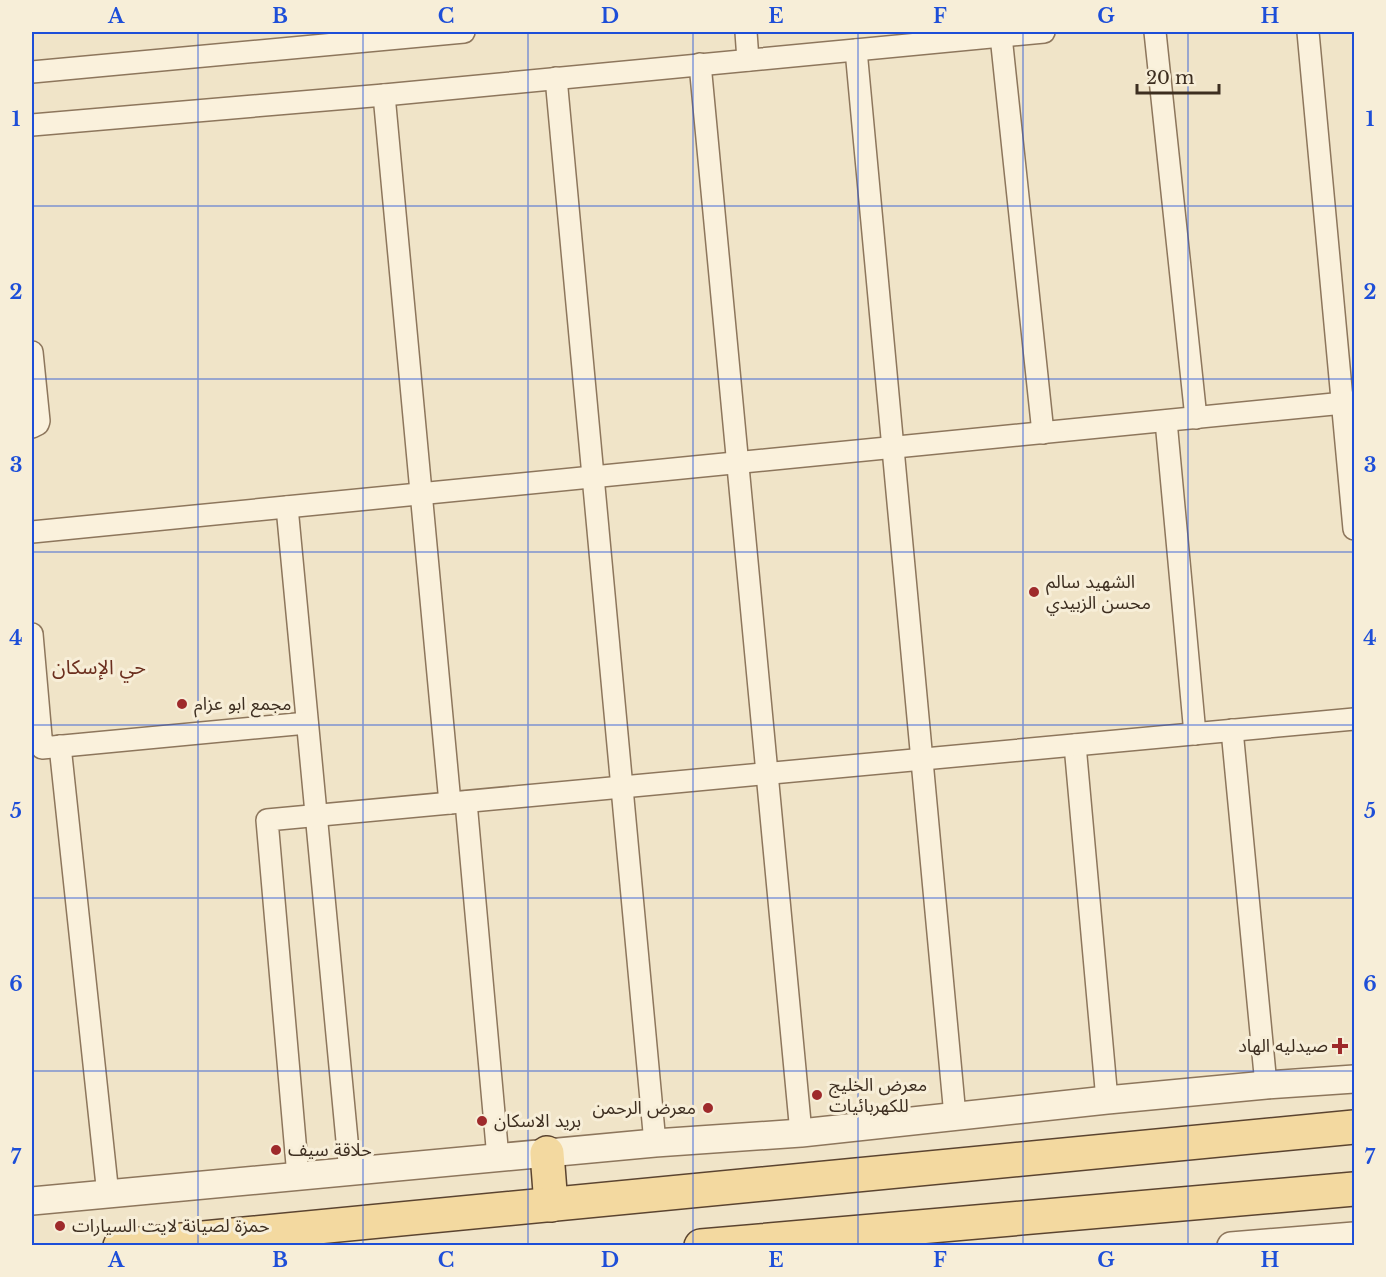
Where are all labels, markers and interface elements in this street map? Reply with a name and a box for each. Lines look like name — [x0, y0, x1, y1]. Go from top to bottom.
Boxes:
text: A — [107, 4, 125, 28]
text: B — [272, 4, 288, 28]
text: C — [438, 4, 454, 28]
text: D — [601, 4, 619, 28]
text: E — [768, 4, 784, 28]
text: F — [933, 4, 947, 28]
text: G — [1097, 4, 1115, 28]
text: H — [1261, 4, 1280, 28]
scale bar — [1137, 57, 1220, 95]
text: 20 m — [1146, 67, 1194, 89]
text: 1 — [12, 107, 21, 131]
text: 1 — [1366, 107, 1375, 131]
text: 2 — [9, 280, 23, 304]
text: 2 — [1363, 280, 1377, 304]
text: 3 — [10, 453, 22, 477]
text: 3 — [1364, 453, 1376, 477]
place label: الشهيد سالم محسن الزبيدي — [1046, 571, 1151, 616]
marker: الشهيد سالم محسن الزبيدي — [1027, 585, 1041, 599]
text: 4 — [9, 626, 23, 650]
text: 4 — [1363, 626, 1377, 650]
district label: حي الإسكان — [52, 655, 146, 683]
place label: مجمع ابو عزام — [194, 693, 292, 718]
marker: مجمع ابو عزام — [175, 697, 189, 711]
text: 5 — [10, 799, 22, 823]
text: 5 — [1364, 799, 1376, 823]
text: 6 — [9, 972, 23, 996]
text: 6 — [1363, 972, 1377, 996]
place label: صيدليه الهاد — [1238, 1035, 1328, 1057]
marker: صيدليه الهاد — [1333, 1039, 1347, 1053]
place label: معرض الخليج للكهربائيات — [829, 1074, 927, 1117]
marker: معرض الخليج للكهربائيات — [810, 1088, 824, 1102]
place label: معرض الرحمن — [592, 1097, 696, 1119]
marker: معرض الرحمن — [701, 1101, 715, 1115]
place label: بريد الاسكان — [494, 1110, 581, 1132]
marker: بريد الاسكان — [475, 1114, 489, 1128]
place label: حلاقة سيف — [288, 1139, 372, 1161]
marker: حلاقة سيف — [269, 1143, 283, 1157]
text: 7 — [11, 1145, 22, 1169]
text: 7 — [1365, 1145, 1376, 1169]
place label: حمزة لصيانة لايت السيارات — [72, 1215, 270, 1237]
marker: حمزة لصيانة لايت السيارات — [53, 1219, 67, 1233]
text: A — [107, 1248, 125, 1272]
text: B — [272, 1248, 288, 1272]
text: C — [438, 1248, 454, 1272]
text: D — [601, 1248, 619, 1272]
text: E — [768, 1248, 784, 1272]
text: F — [933, 1248, 947, 1272]
text: G — [1097, 1248, 1115, 1272]
text: H — [1261, 1248, 1280, 1272]

